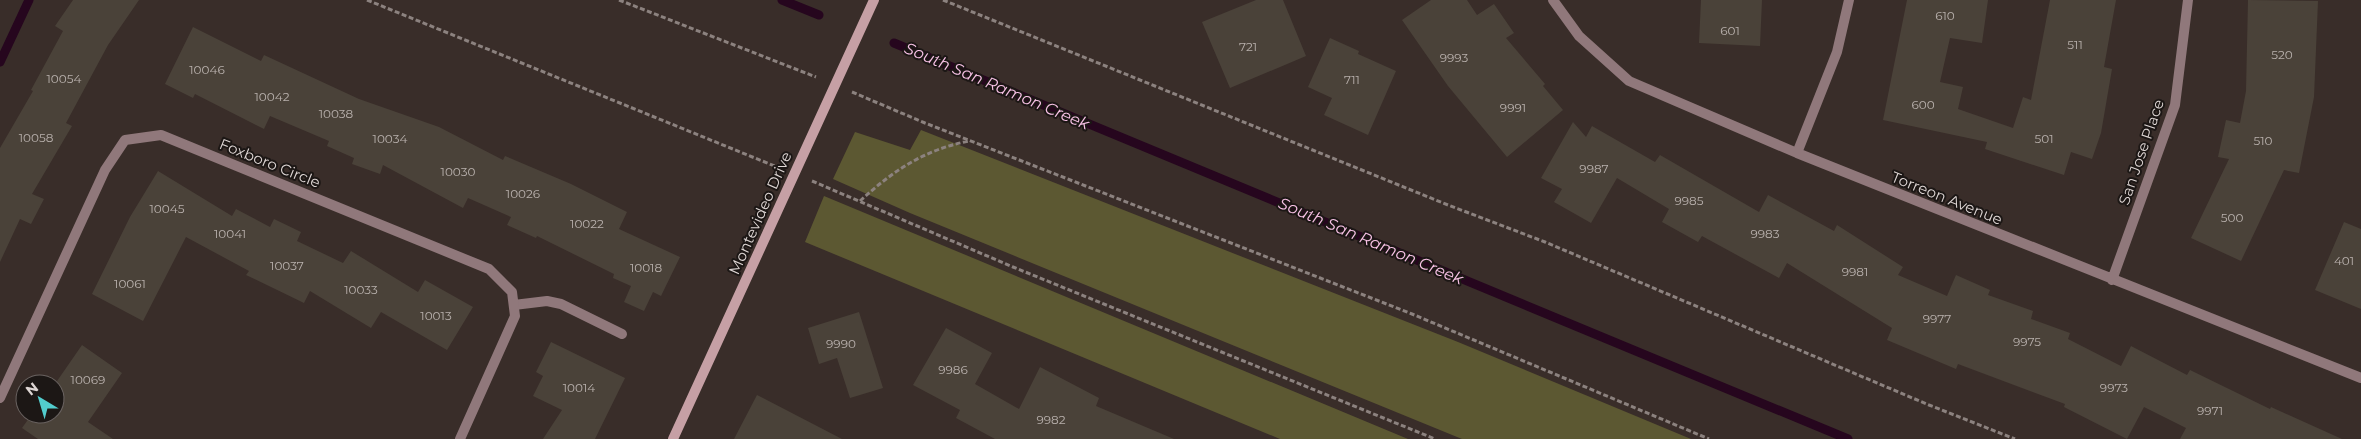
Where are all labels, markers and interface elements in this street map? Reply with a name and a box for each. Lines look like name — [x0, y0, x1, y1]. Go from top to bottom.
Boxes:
house number: 610 — [1935, 8, 1955, 23]
house number: 601 — [1720, 23, 1740, 38]
house number: 511 — [2067, 37, 2083, 52]
water label: South San Ramon Creek — [902, 38, 1094, 134]
house number: 721 — [1239, 39, 1257, 54]
house number: 520 — [2271, 47, 2293, 62]
house number: 9993 — [1440, 50, 1469, 65]
house number: 10046 — [189, 62, 225, 77]
house number: 10054 — [47, 71, 82, 86]
house number: 711 — [1344, 72, 1360, 87]
house number: 10042 — [255, 89, 290, 104]
house number: 600 — [1911, 97, 1935, 112]
street label: San Jose Place — [2114, 97, 2168, 207]
house number: 9991 — [1500, 100, 1526, 115]
house number: 10038 — [319, 106, 354, 121]
house number: 10058 — [19, 130, 54, 145]
house number: 10034 — [373, 131, 407, 146]
house number: 501 — [2034, 131, 2054, 146]
house number: 510 — [2253, 133, 2273, 148]
street label: Foxboro Circle — [217, 134, 323, 192]
street label: Montevideo Drive — [724, 149, 796, 277]
house number: 9987 — [1579, 161, 1609, 176]
house number: 10030 — [441, 164, 475, 179]
street label: Torreon Avenue — [1889, 167, 2005, 229]
house number: 10026 — [506, 186, 540, 201]
water label: South San Ramon Creek — [1276, 193, 1468, 289]
house number: 9985 — [1674, 193, 1704, 208]
house number: 10045 — [150, 201, 185, 216]
house number: 500 — [2221, 210, 2243, 225]
house number: 10022 — [570, 216, 604, 231]
house number: 10041 — [214, 226, 246, 241]
house number: 9983 — [1750, 226, 1780, 241]
house number: 401 — [2334, 253, 2354, 268]
house number: 10037 — [270, 258, 304, 273]
house number: 10018 — [630, 260, 662, 275]
house number: 9981 — [1842, 264, 1868, 279]
house number: 10061 — [114, 276, 146, 291]
house number: 10033 — [344, 282, 378, 297]
house number: 10013 — [420, 308, 452, 323]
house number: 9977 — [1923, 311, 1951, 326]
house number: 9975 — [2013, 334, 2041, 349]
house number: 9990 — [826, 336, 856, 351]
house number: 9986 — [938, 362, 968, 377]
house number: 10069 — [71, 372, 105, 387]
north arrow — [15, 374, 65, 424]
text: N — [22, 378, 42, 399]
house number: 10014 — [563, 380, 595, 395]
house number: 9973 — [2100, 380, 2128, 395]
house number: 9971 — [2197, 403, 2223, 418]
house number: 9982 — [1036, 412, 1066, 427]

